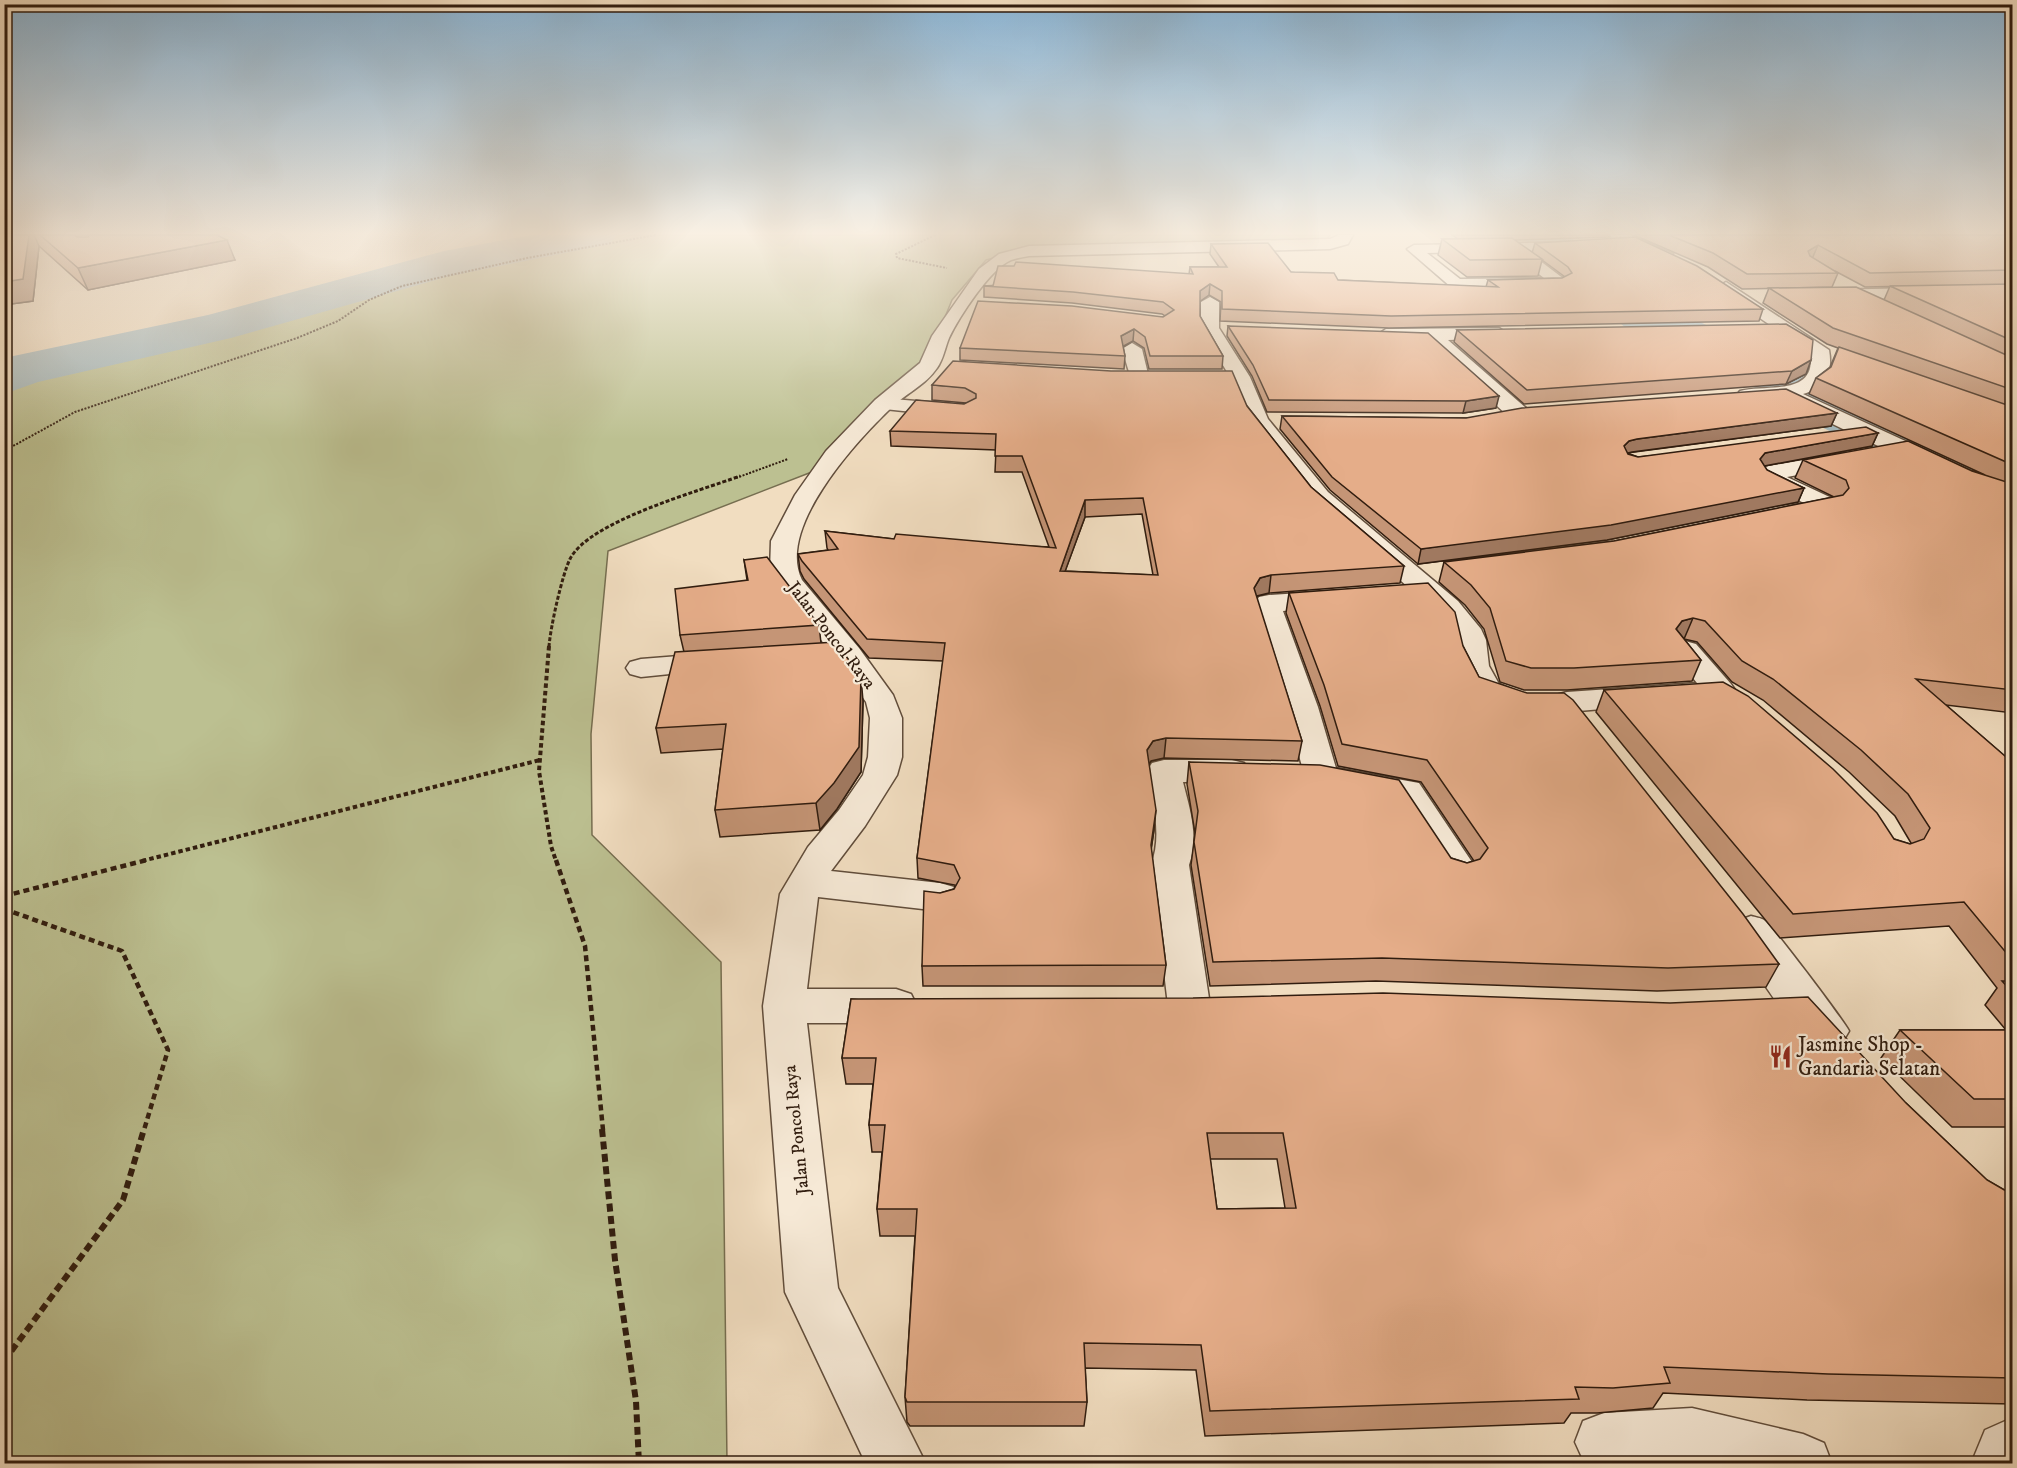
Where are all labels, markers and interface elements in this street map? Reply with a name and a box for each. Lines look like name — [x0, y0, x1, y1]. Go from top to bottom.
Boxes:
street label: Jalan Poncol Raya — [781, 576, 880, 694]
place label: Jasmine Shop - Gandaria Selatan — [1796, 1032, 1940, 1082]
restaurant icon: Jasmine Shop - Gandaria Selatan — [1767, 1043, 1793, 1069]
street label: Jalan Poncol Raya — [779, 1064, 815, 1198]

